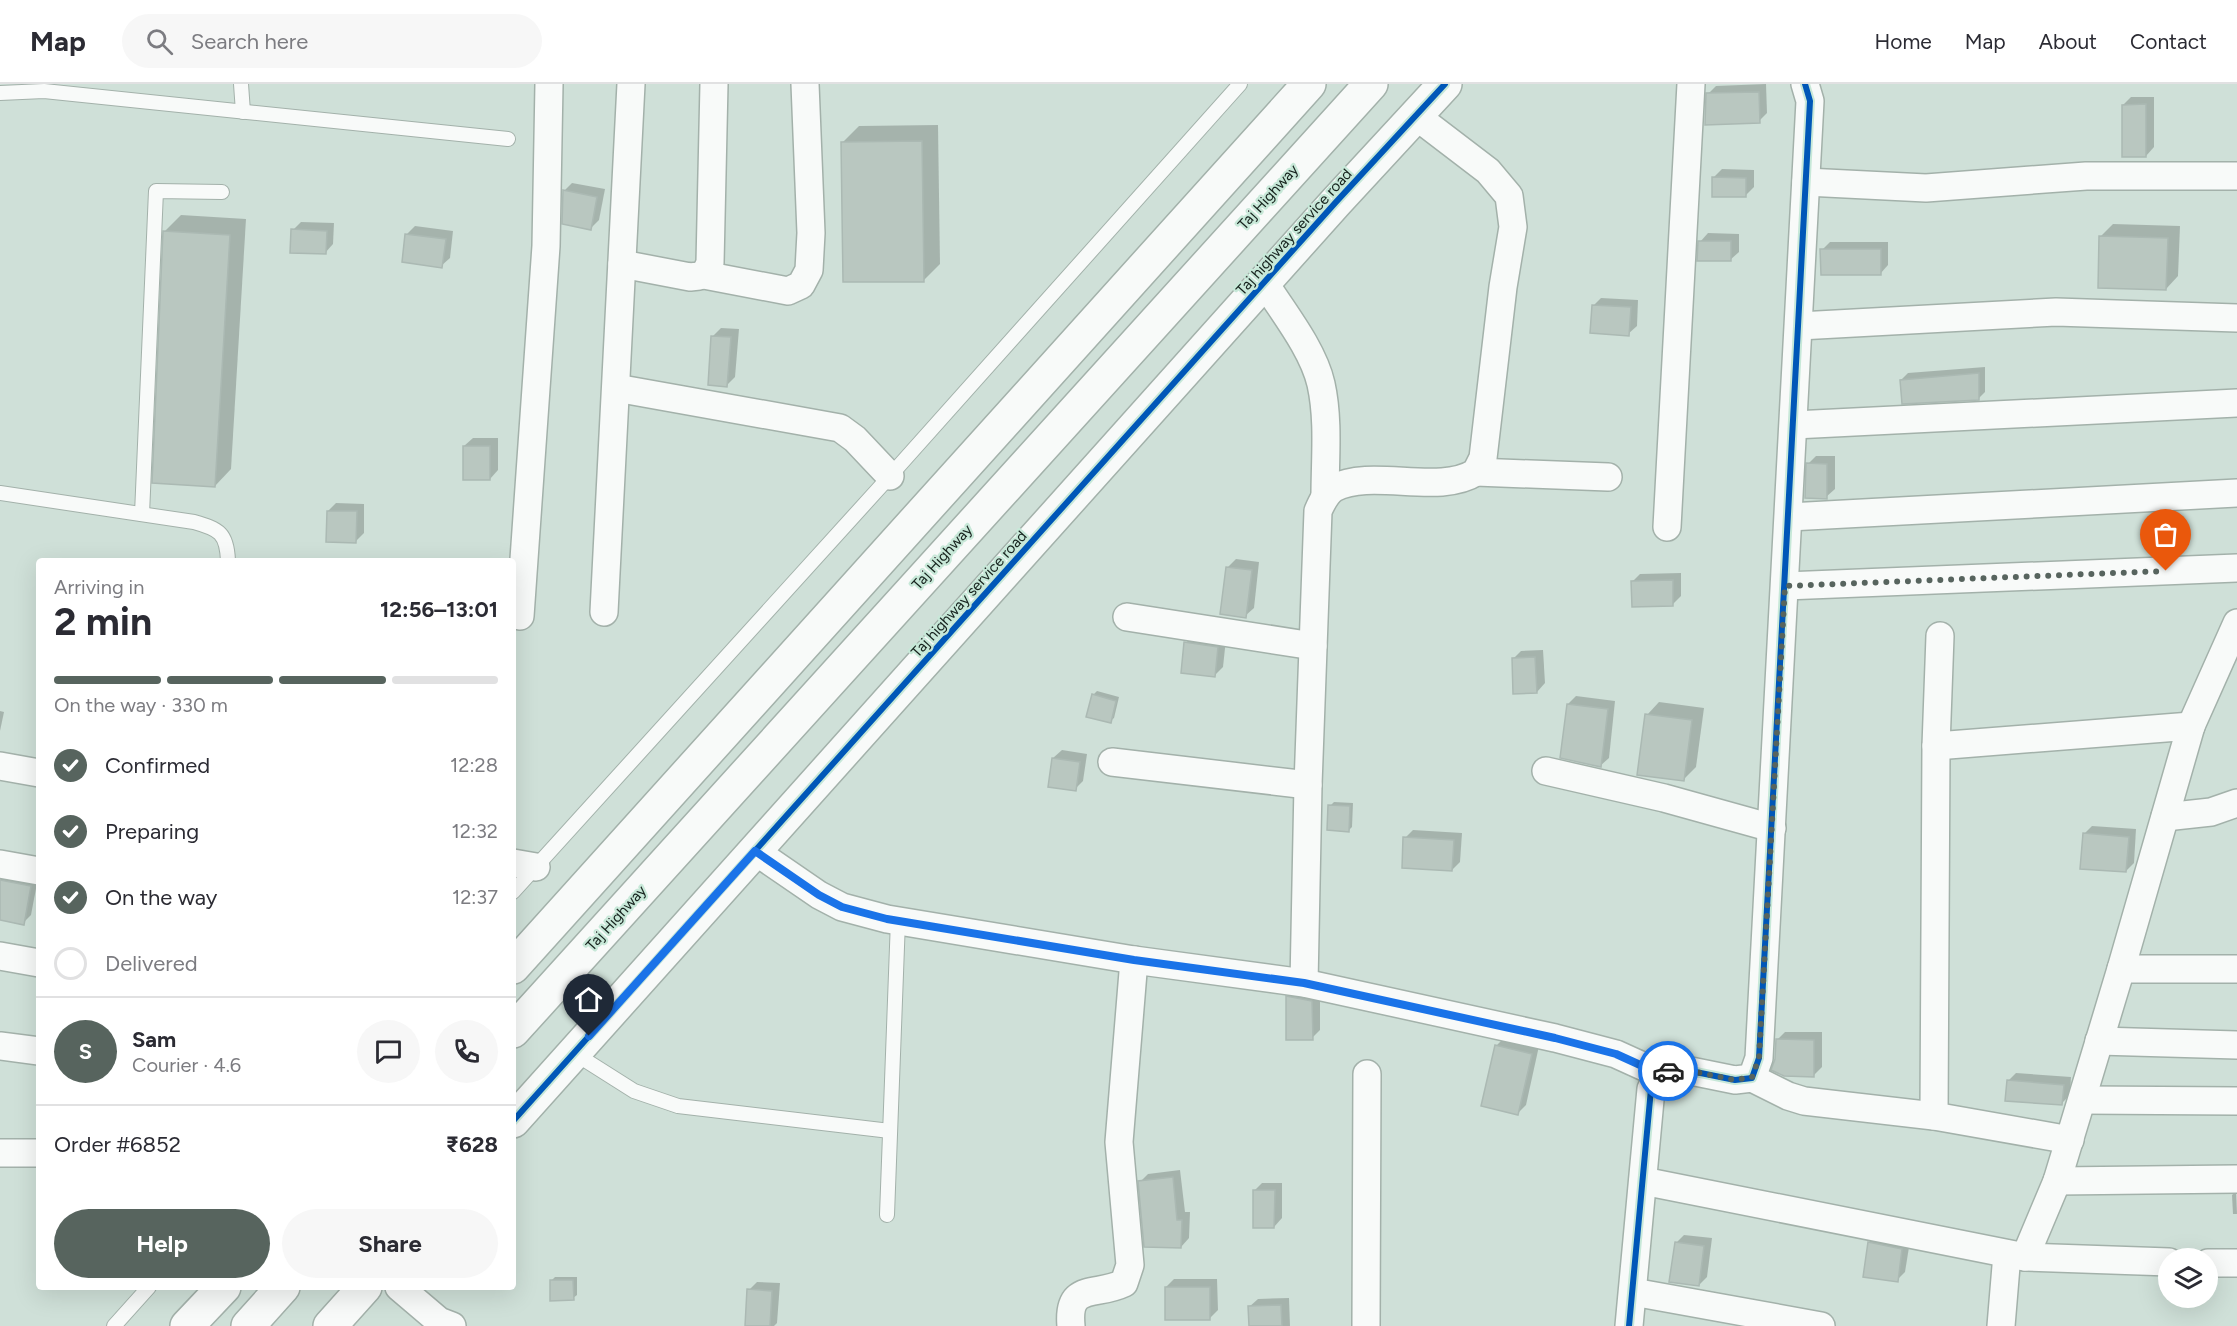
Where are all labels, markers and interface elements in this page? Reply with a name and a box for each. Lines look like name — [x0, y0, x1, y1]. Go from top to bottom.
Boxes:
search box — [122, 14, 542, 68]
text: Map — [30, 24, 86, 58]
icon: search — [143, 25, 176, 58]
text: Search here — [191, 28, 308, 55]
text: Home — [1875, 29, 1932, 54]
text: Map — [1965, 29, 2006, 54]
text: About — [2039, 29, 2097, 54]
text: Contact — [2130, 29, 2207, 54]
street label: Taj Highway — [1234, 161, 1302, 233]
street label: Taj highway service road — [1232, 165, 1356, 299]
pin — [2140, 509, 2191, 571]
icon: bag — [2149, 518, 2182, 551]
street label: Taj Highway — [908, 521, 976, 593]
street label: Taj highway service road — [907, 527, 1031, 661]
text: Arriving in — [54, 575, 144, 599]
text: 12:56–13:01 — [380, 596, 498, 623]
text: 2 min — [54, 598, 152, 645]
text: On the way · 330 m — [54, 693, 228, 717]
icon: check — [54, 749, 87, 782]
text: Confirmed — [105, 752, 210, 779]
text: 12:28 — [450, 753, 498, 777]
icon: check — [54, 815, 87, 848]
text: Preparing — [105, 818, 199, 845]
text: 12:32 — [451, 819, 498, 843]
icon: check — [54, 881, 87, 914]
street label: Taj Highway — [582, 882, 650, 954]
text: On the way — [105, 884, 217, 911]
text: 12:37 — [452, 885, 498, 909]
text: Delivered — [105, 950, 198, 977]
pin — [563, 974, 614, 1036]
icon: home — [572, 983, 605, 1016]
button: chat — [357, 1020, 420, 1083]
button: phone — [435, 1020, 498, 1083]
text: Sam — [132, 1026, 176, 1053]
text: S — [79, 1038, 92, 1065]
courier — [1638, 1041, 1698, 1101]
text: Courier · 4.6 — [132, 1053, 241, 1077]
icon: car — [1652, 1055, 1685, 1088]
text: Order #6852 — [54, 1131, 181, 1158]
text: ₹628 — [446, 1131, 498, 1158]
button: Help — [54, 1209, 270, 1278]
button: Share — [282, 1209, 498, 1278]
map controls — [2158, 1248, 2218, 1308]
button: layers — [2158, 1248, 2218, 1308]

